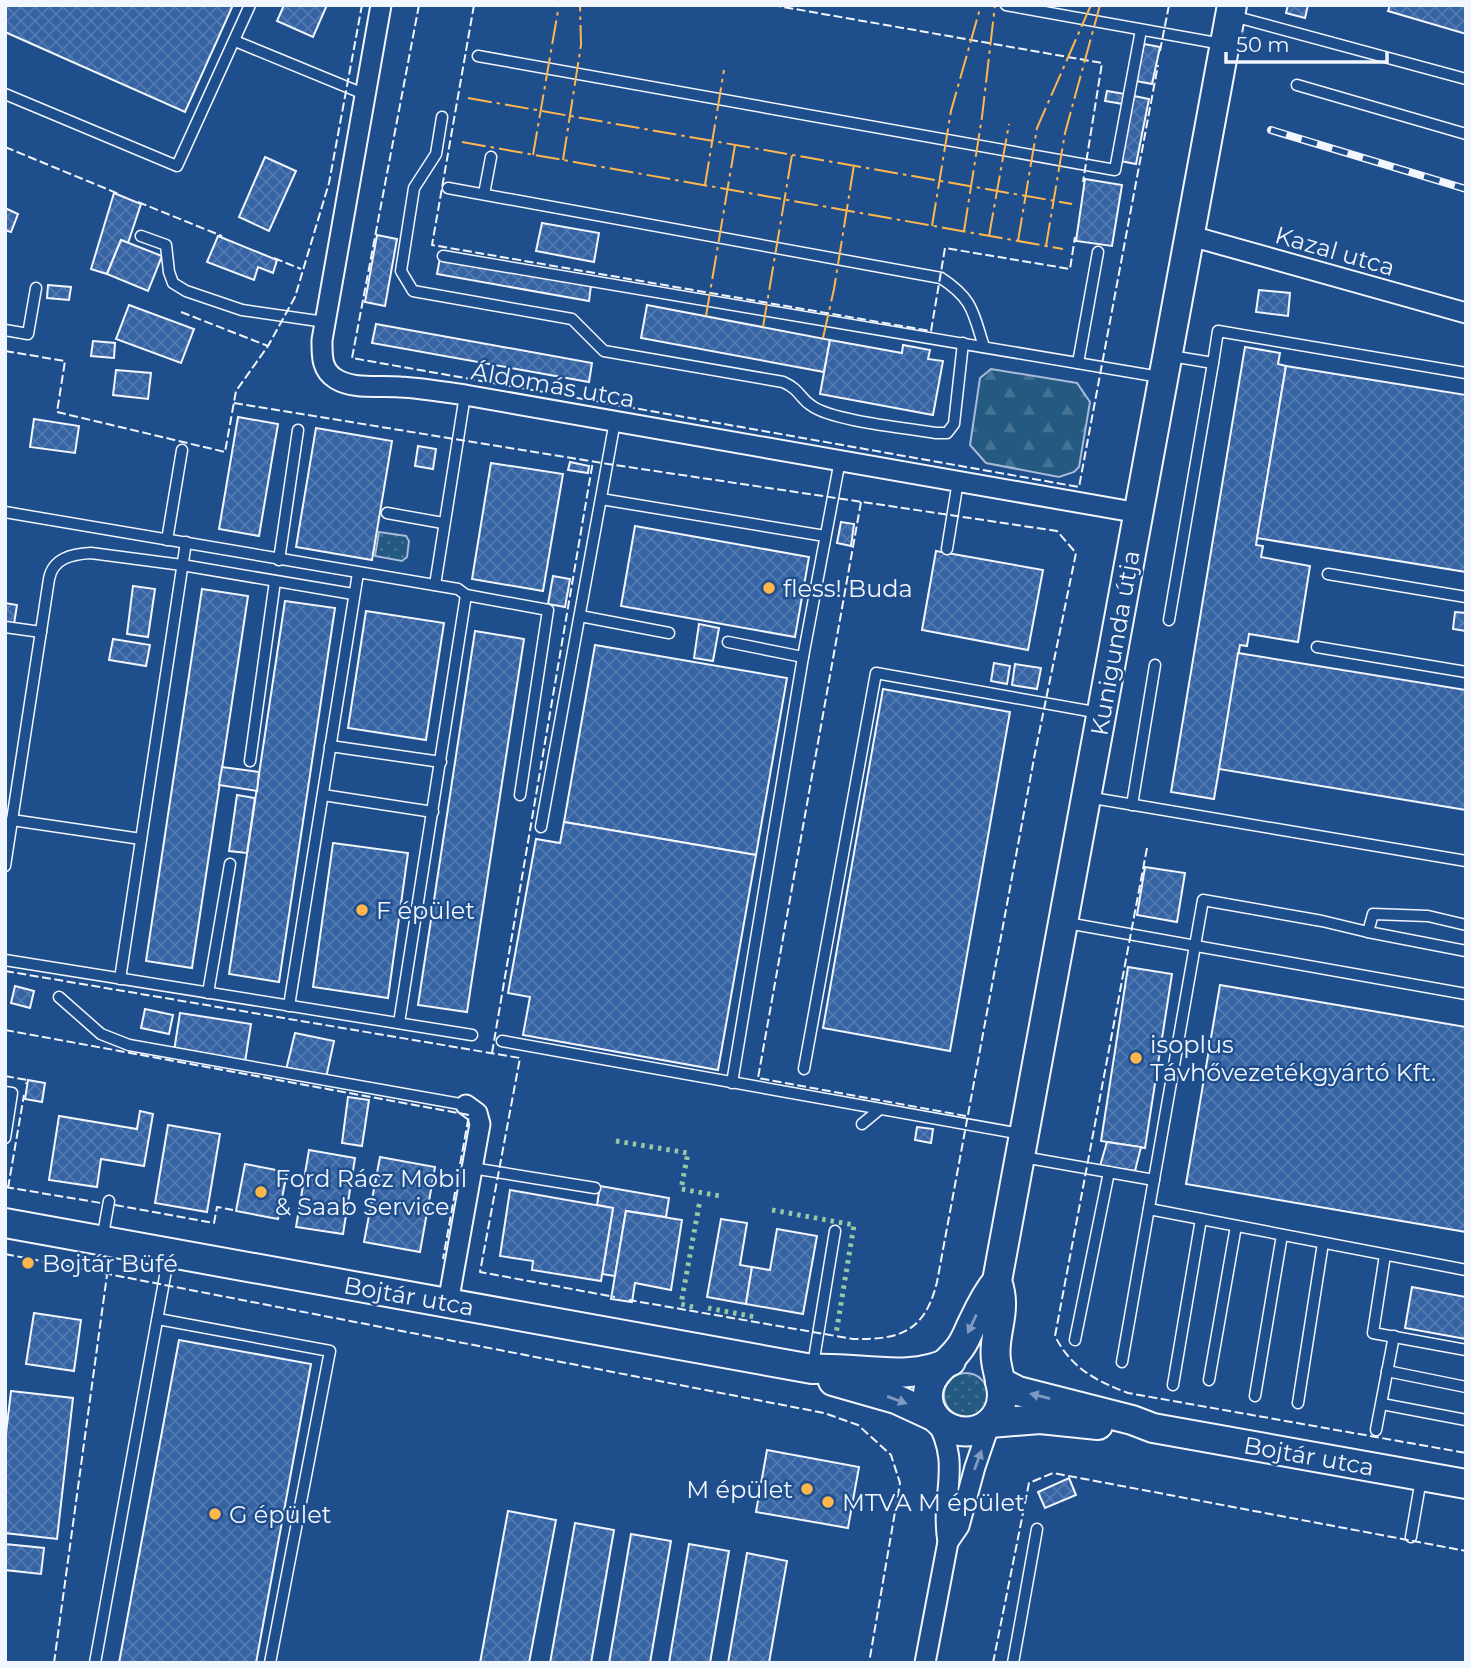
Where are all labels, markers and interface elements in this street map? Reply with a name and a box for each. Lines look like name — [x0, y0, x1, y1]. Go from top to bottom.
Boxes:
scale bar — [1226, 21, 1387, 65]
text: 50 m — [1236, 32, 1290, 57]
street label: Kazal utca — [1272, 220, 1398, 282]
street label: Áldomás utca — [469, 356, 637, 414]
street label: Kunigunda útja — [1084, 548, 1146, 738]
place label: fless! Buda — [783, 574, 913, 603]
marker: fless! Buda — [761, 580, 777, 596]
place label: F épület — [376, 896, 475, 925]
marker: F épület — [354, 902, 370, 918]
place label: isoplus Távhővezetékgyártó Kft. — [1150, 1030, 1436, 1087]
marker: isoplus Távhővezetékgyártó Kft. — [1128, 1050, 1144, 1066]
place label: Ford Rácz Mobil & Saab Service — [275, 1164, 467, 1221]
marker: Ford Rácz Mobil & Saab Service — [253, 1184, 269, 1200]
place label: Bojtár Büfé — [42, 1249, 178, 1278]
marker: Bojtár Büfé — [20, 1255, 36, 1271]
street label: Bojtár utca — [341, 1270, 477, 1322]
one-way arrow — [967, 1314, 978, 1334]
one-way arrow — [1029, 1390, 1051, 1401]
one-way arrow — [887, 1395, 908, 1406]
street label: Bojtár utca — [1241, 1430, 1377, 1482]
one-way arrow — [973, 1449, 984, 1470]
place label: M épület — [686, 1475, 793, 1504]
marker: M épület — [799, 1481, 815, 1497]
place label: MTVA M épület — [842, 1488, 1025, 1517]
marker: MTVA M épület — [820, 1494, 836, 1510]
place label: G épület — [229, 1500, 332, 1529]
marker: G épület — [207, 1506, 223, 1522]

